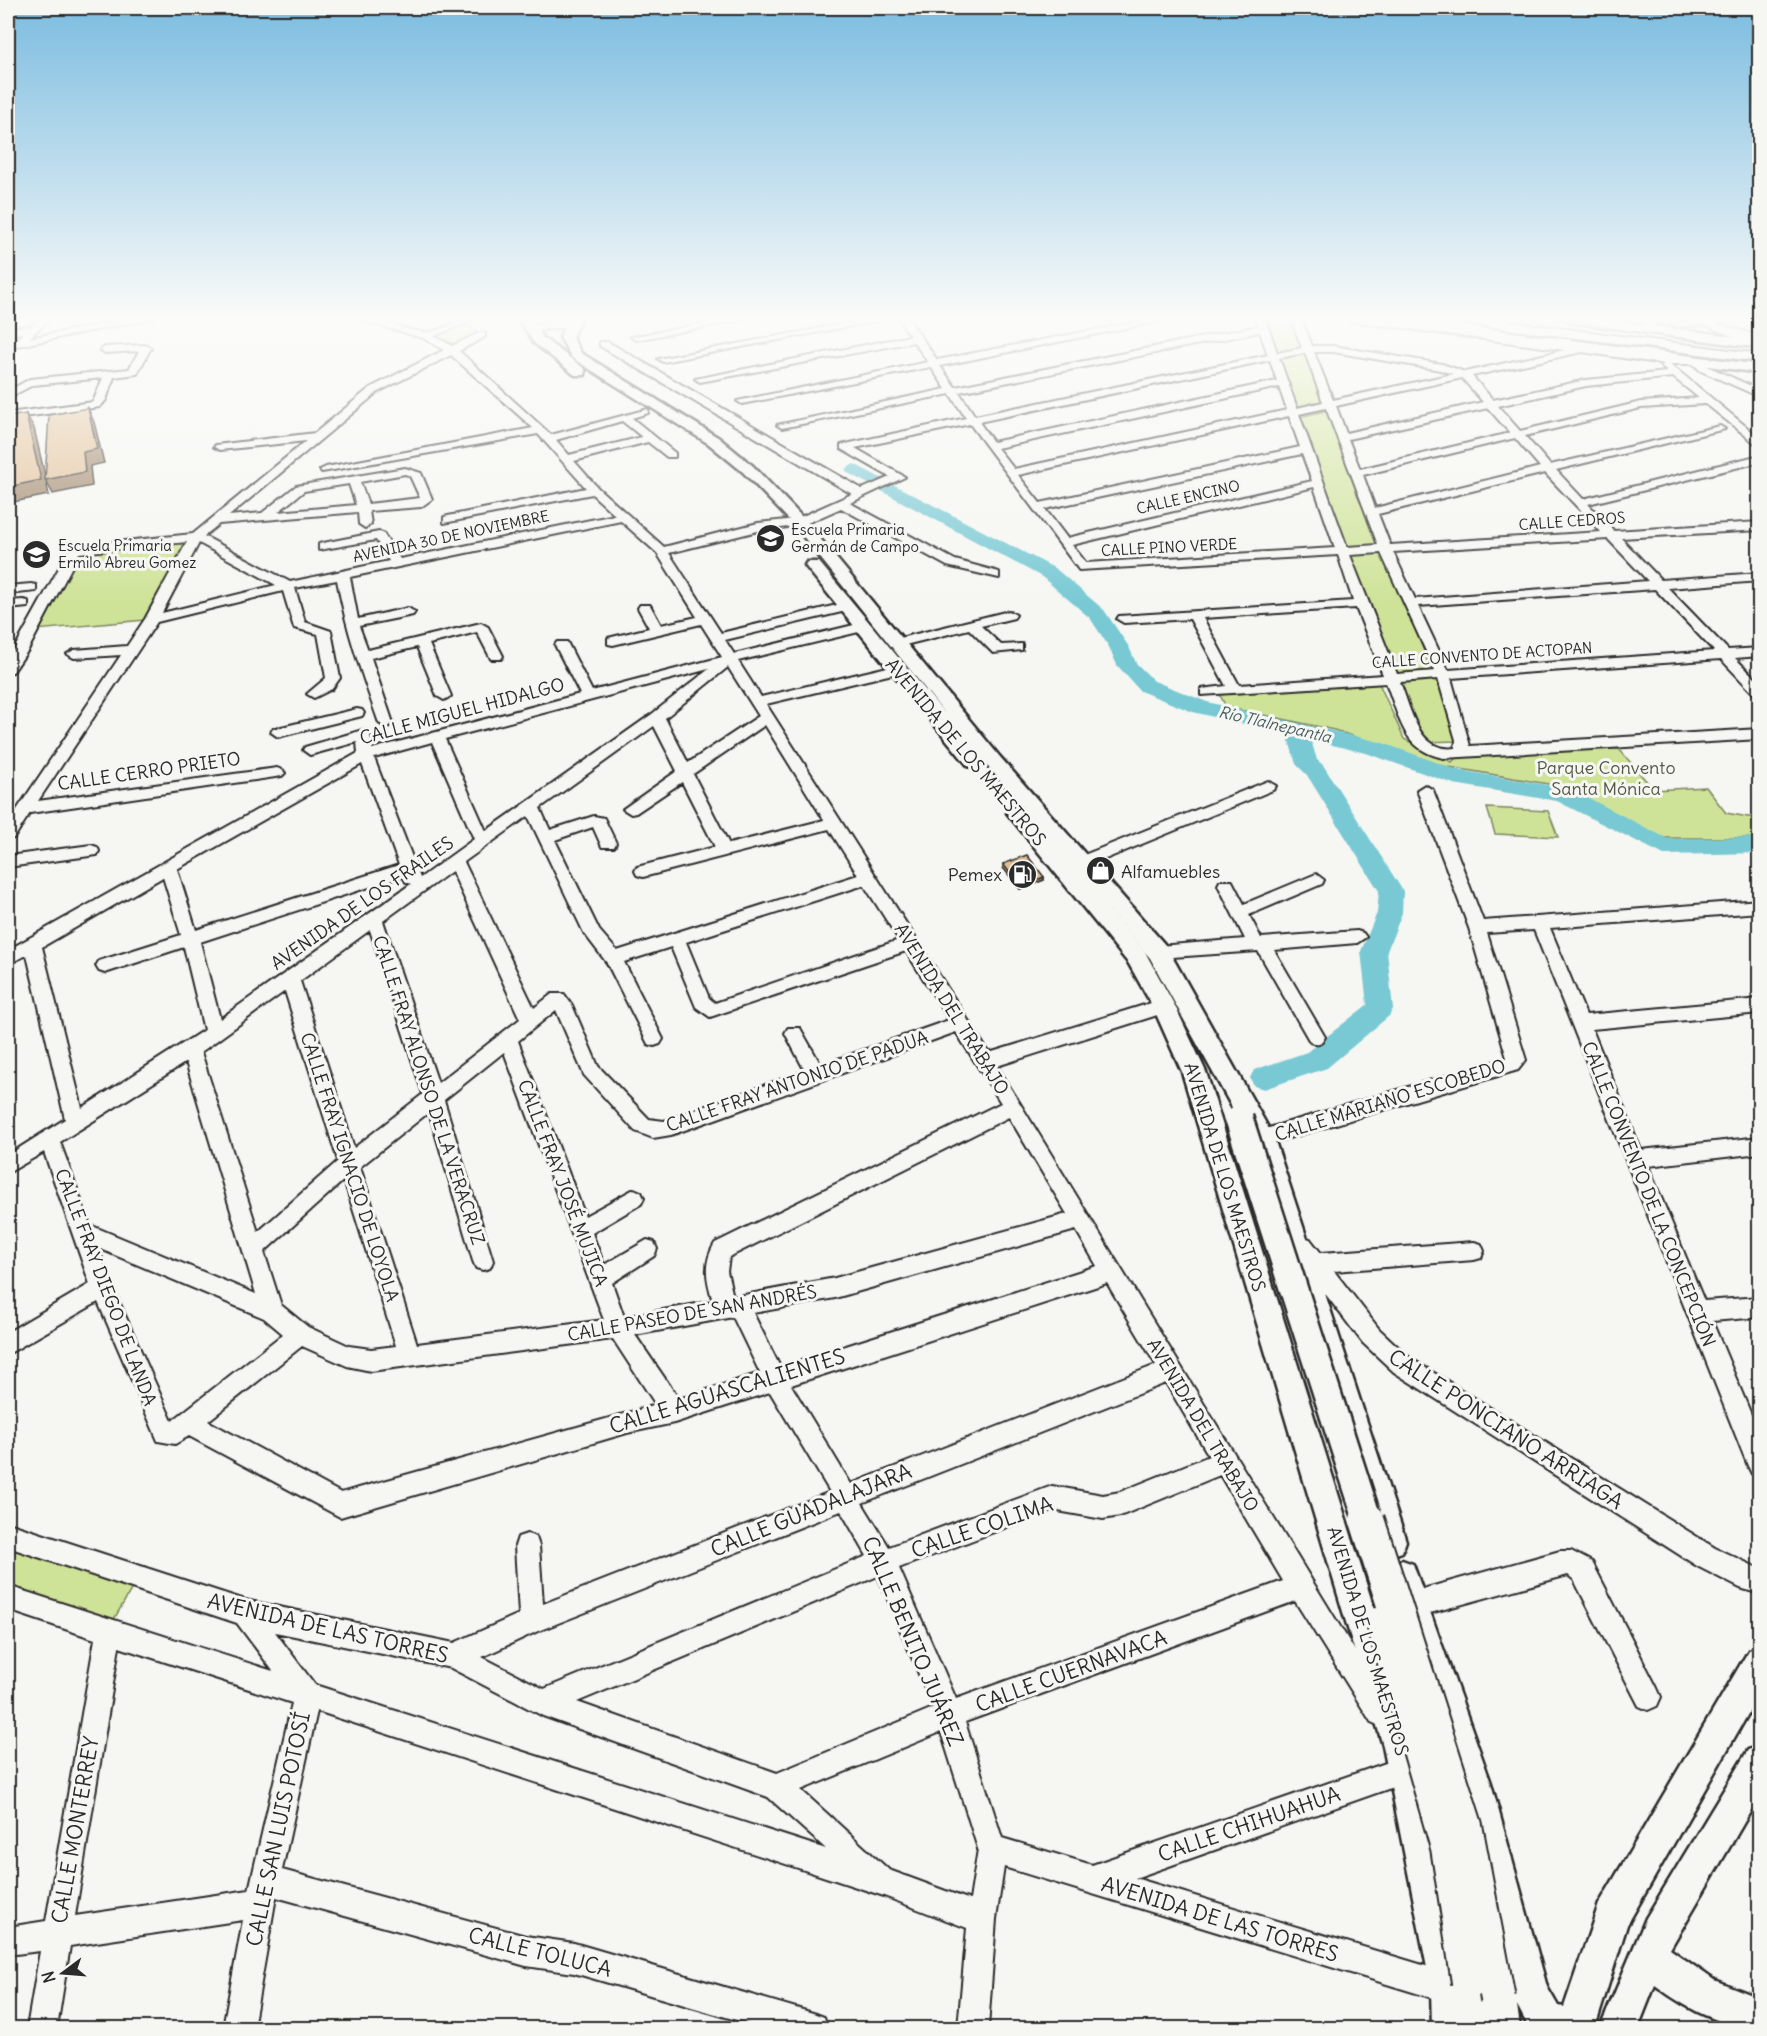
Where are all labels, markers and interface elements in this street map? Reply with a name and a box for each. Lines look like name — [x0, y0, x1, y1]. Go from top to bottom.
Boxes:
street label: CALLE ENCINO — [1134, 476, 1242, 518]
street label: AVENIDA 30 DE NOVIEMBRE — [351, 506, 551, 566]
street label: CALLE CEDROS — [1518, 508, 1626, 534]
place label: Escuela Primaria Germán de Campo — [791, 520, 919, 556]
school or university icon: Escuela Primaria Germán de Campo — [754, 522, 786, 554]
street label: CALLE PINO VERDE — [1100, 534, 1238, 560]
place label: Escuela Primaria Ermilo Abreu Gomez — [58, 536, 196, 572]
school or university icon: Escuela Primaria Ermilo Abreu Gomez — [21, 538, 53, 570]
street label: CALLE CONVENTO DE ACTOPAN — [1371, 638, 1593, 672]
street label: AVENIDA DE LOS MAESTROS — [881, 653, 1051, 851]
street label: CALLE MIGUEL HIDALGO — [357, 673, 567, 749]
water label: Río Tlalnepantla — [1217, 701, 1334, 747]
street label: CALLE CERRO PRIETO — [56, 747, 242, 795]
park label: Parque Convento Santa Mónica — [1536, 756, 1676, 800]
street label: AVENIDA DE LOS FRAILES — [266, 831, 458, 975]
shop icon: Alfamuebles — [1084, 855, 1116, 887]
fuel station icon: Pemex — [1007, 858, 1039, 890]
place label: Alfamuebles — [1121, 860, 1220, 883]
place label: Pemex — [948, 863, 1002, 886]
street label: AVENIDA DEL TRABAJO — [890, 919, 1014, 1099]
street label: CALLE FRAY ALONSO DE LA VERACRUZ — [368, 933, 490, 1247]
street label: CALLE FRAY ANTONIO DE PADUA — [663, 1025, 931, 1137]
street label: CALLE FRAY IGNACIO DE LOYOLA — [295, 1029, 405, 1305]
street label: CALLE CONVENTO DE LA CONCEPCIÓN — [1577, 1038, 1721, 1350]
street label: CALLE MARIANO ESCOBEDO — [1272, 1054, 1508, 1146]
street label: AVENIDA DE LOS MAESTROS — [1179, 1060, 1271, 1294]
street label: CALLE FRAY JOSÉ MUJICA — [513, 1076, 613, 1290]
street label: CALLE FRAY DIEGO DE LANDA — [50, 1165, 162, 1409]
street label: CALLE PASEO DE SAN ANDRÉS — [566, 1280, 818, 1346]
street label: AVENIDA DEL TRABAJO — [1142, 1334, 1264, 1516]
street label: CALLE AGUASCALIENTES — [606, 1342, 848, 1440]
street label: CALLE PONCIANO ARRIAGA — [1384, 1343, 1628, 1515]
street label: CALLE GUADALAJARA — [706, 1457, 916, 1563]
street label: CALLE COLIMA — [908, 1490, 1056, 1564]
street label: AVENIDA DE LOS MAESTROS — [1322, 1524, 1414, 1758]
street label: CALLE BENITO JUÁREZ — [857, 1532, 969, 1750]
street label: AVENIDA DE LAS TORRES — [205, 1587, 451, 1669]
street label: CALLE CUERNAVACA — [971, 1624, 1171, 1718]
street label: CALLE SAN LUIS POTOSÍ — [240, 1709, 316, 1949]
street label: CALLE MONTERREY — [45, 1734, 105, 1926]
street label: CALLE CHIHUAHUA — [1154, 1780, 1344, 1868]
street label: AVENIDA DE LAS TORRES — [1098, 1870, 1342, 1968]
street label: CALLE TOLUCA — [466, 1921, 614, 1983]
north arrow — [33, 1943, 93, 2003]
text: N — [37, 1969, 60, 1985]

